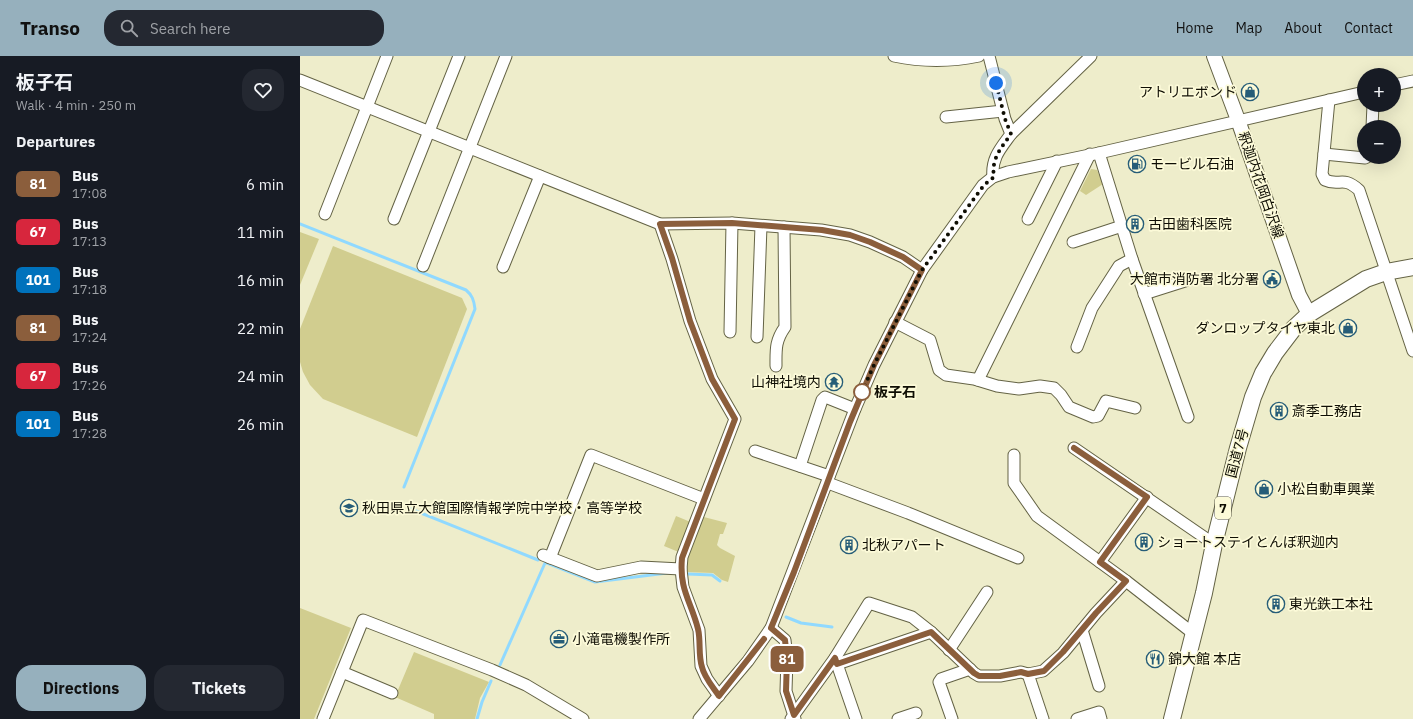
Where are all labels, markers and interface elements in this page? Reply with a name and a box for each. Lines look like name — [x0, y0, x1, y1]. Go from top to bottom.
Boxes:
search box — [104, 10, 384, 46]
text: Transo — [20, 16, 80, 40]
icon: search — [118, 17, 140, 39]
text: Search here — [150, 19, 231, 38]
text: Home — [1176, 19, 1213, 37]
text: Map — [1235, 19, 1262, 37]
text: About — [1284, 19, 1322, 37]
text: Contact — [1344, 19, 1393, 37]
map controls — [1357, 68, 1401, 164]
button: + — [1357, 68, 1401, 112]
button: heart — [242, 69, 284, 111]
text: 板子石 — [16, 70, 73, 94]
your location — [986, 73, 1006, 93]
shop icon: アトリエボンド — [1240, 82, 1260, 102]
place label: アトリエボンド — [1139, 83, 1237, 101]
text: Walk · 4 min · 250 m — [16, 97, 136, 114]
button: − — [1357, 120, 1401, 164]
street label: 釈迦内花岡白沢線 — [1234, 129, 1288, 241]
text: Departures — [16, 132, 95, 151]
fuel station icon: モービル石油 — [1127, 154, 1147, 174]
place label: モービル石油 — [1150, 155, 1234, 173]
text: Bus — [72, 166, 99, 185]
text: 81 — [30, 175, 46, 193]
text: 6 min — [246, 175, 284, 194]
text: 17:08 — [72, 185, 107, 202]
text: Bus — [72, 214, 99, 233]
building icon: 古田歯科医院 — [1125, 214, 1145, 234]
place label: 古田歯科医院 — [1148, 215, 1232, 233]
text: 67 — [30, 223, 46, 241]
text: 11 min — [237, 223, 284, 242]
text: 17:13 — [72, 233, 107, 250]
text: Bus — [72, 262, 99, 281]
public building icon: 大館市消防署 北分署 — [1262, 269, 1282, 289]
place label: 大館市消防署 北分署 — [1130, 270, 1259, 288]
text: 101 — [25, 271, 51, 289]
text: 16 min — [237, 271, 284, 290]
text: 17:18 — [72, 281, 107, 298]
text: Bus — [72, 310, 99, 329]
shop icon: ダンロップタイヤ東北 — [1338, 318, 1358, 338]
text: 81 — [30, 319, 46, 337]
text: 22 min — [237, 319, 284, 338]
place label: ダンロップタイヤ東北 — [1195, 319, 1335, 337]
text: 17:24 — [72, 329, 107, 346]
text: Bus — [72, 358, 99, 377]
text: 67 — [30, 367, 46, 385]
text: 24 min — [237, 367, 284, 386]
temple icon: 山神社境内 — [824, 372, 844, 392]
place label: 山神社境内 — [751, 373, 821, 391]
text: 17:26 — [72, 377, 107, 394]
marker: 板子石 — [853, 383, 871, 401]
place label: 板子石 — [874, 383, 916, 401]
building icon: 斎季工務店 — [1269, 401, 1289, 421]
place label: 斎季工務店 — [1292, 402, 1362, 420]
text: Bus — [72, 406, 99, 425]
text: 101 — [25, 415, 51, 433]
text: 26 min — [237, 415, 284, 434]
text: 17:28 — [72, 425, 107, 442]
street label: 国道7号 — [1222, 426, 1252, 480]
shop icon: 小松自動車興業 — [1254, 479, 1274, 499]
place label: 小松自動車興業 — [1277, 480, 1375, 498]
road number: 7 — [1215, 497, 1231, 519]
school or university icon: 秋田県立大館国際情報学院中学校・高等学校 — [339, 498, 359, 518]
place label: 秋田県立大館国際情報学院中学校・高等学校 — [362, 499, 642, 517]
building icon: ショートステイとんぼ釈迦内 — [1134, 532, 1154, 552]
place label: ショートステイとんぼ釈迦内 — [1157, 533, 1339, 551]
building icon: 北秋アパート — [839, 535, 859, 555]
place label: 北秋アパート — [862, 536, 946, 554]
building icon: 東光鉄工本社 — [1266, 594, 1286, 614]
place label: 東光鉄工本社 — [1289, 595, 1373, 613]
office icon: 小滝電機製作所 — [549, 629, 569, 649]
place label: 小滝電機製作所 — [572, 630, 670, 648]
line badge: 81 — [769, 646, 805, 672]
restaurant icon: 錦大館 本店 — [1145, 649, 1165, 669]
text: 81 — [779, 650, 795, 668]
place label: 錦大館 本店 — [1168, 650, 1241, 668]
button: Directions — [16, 665, 146, 711]
button: Tickets — [154, 665, 284, 711]

